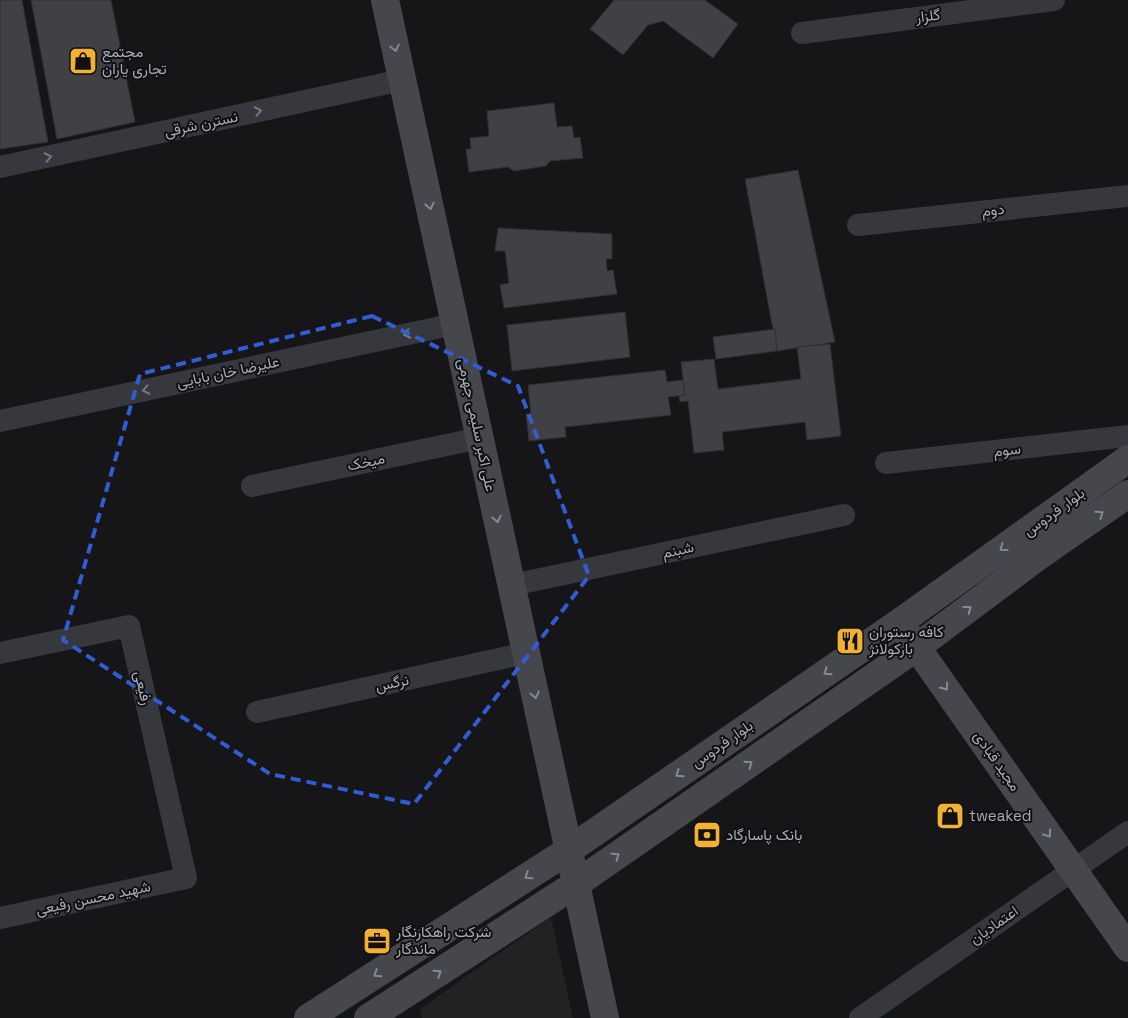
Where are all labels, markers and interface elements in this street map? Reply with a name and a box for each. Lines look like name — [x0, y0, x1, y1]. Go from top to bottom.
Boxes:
street label: گلزار — [913, 5, 942, 27]
place label: مجتمع تجاری یاران — [102, 42, 167, 79]
one-way arrow — [389, 43, 400, 52]
shop icon: مجتمع تجاری یاران — [68, 46, 98, 76]
street label: نسترن شرقی — [162, 106, 240, 142]
one-way arrow — [253, 106, 262, 117]
one-way arrow — [43, 152, 52, 163]
street label: دوم — [981, 199, 1005, 221]
one-way arrow — [424, 202, 434, 211]
one-way arrow — [403, 328, 412, 339]
street label: علیرضا خان بابایی — [175, 351, 281, 393]
street label: علی اکبر سلیمی جهرمی — [453, 357, 501, 494]
one-way arrow — [141, 384, 150, 395]
street label: سوم — [992, 439, 1022, 461]
street label: میخک — [345, 448, 386, 475]
street label: بلوار فردوس — [1019, 483, 1089, 541]
one-way arrow — [1094, 511, 1103, 520]
one-way arrow — [491, 515, 502, 524]
street label: شبنم — [660, 537, 696, 563]
one-way arrow — [1000, 543, 1009, 551]
one-way arrow — [962, 606, 972, 615]
place label: کافه رستوران بارکولانژ — [868, 622, 944, 658]
restaurant icon: کافه رستوران بارکولانژ — [835, 626, 865, 656]
one-way arrow — [823, 666, 833, 675]
street label: رفیعی — [129, 669, 157, 707]
street label: نرگس — [373, 670, 411, 696]
one-way arrow — [939, 681, 948, 691]
one-way arrow — [530, 691, 540, 700]
street label: بلوار فردوس — [687, 715, 757, 773]
street label: مجید قبادی — [969, 727, 1025, 795]
one-way arrow — [743, 761, 753, 770]
one-way arrow — [675, 768, 685, 777]
shop icon: tweaked — [935, 801, 965, 831]
place label: tweaked — [969, 806, 1032, 825]
bank icon: بانک پاسارگاد — [692, 820, 722, 850]
place label: بانک پاسارگاد — [726, 825, 802, 845]
one-way arrow — [1042, 828, 1051, 838]
one-way arrow — [610, 853, 620, 862]
one-way arrow — [524, 870, 534, 879]
street label: شهید محسن رفیعی — [34, 876, 152, 920]
street label: اعتمادیان — [966, 901, 1022, 948]
place label: شرکت راهکارنگار ماندگار — [395, 922, 492, 958]
office icon: شرکت راهکارنگار ماندگار — [362, 926, 392, 956]
one-way arrow — [373, 968, 382, 977]
one-way arrow — [433, 969, 442, 979]

